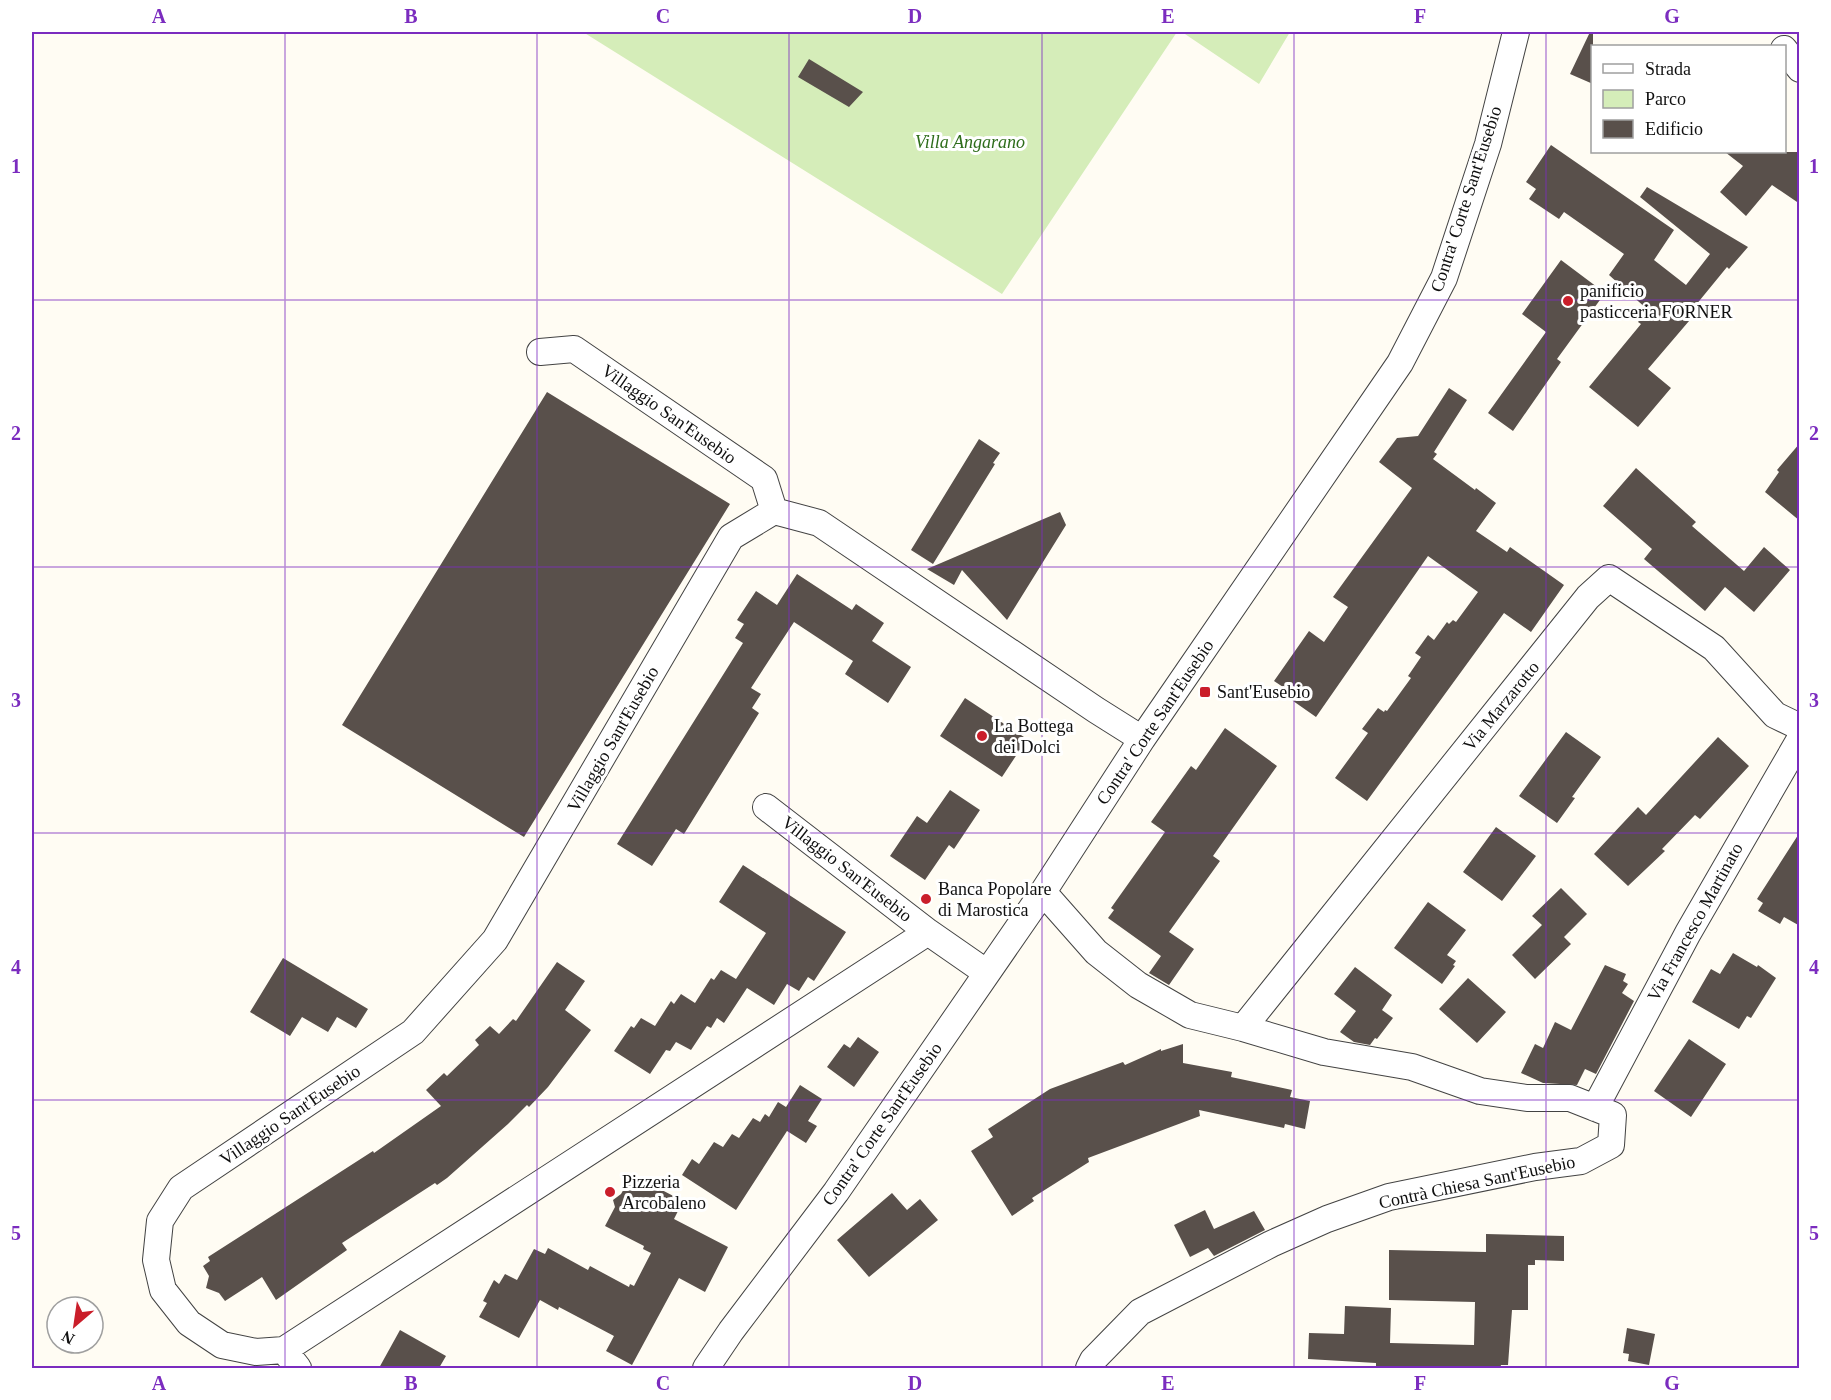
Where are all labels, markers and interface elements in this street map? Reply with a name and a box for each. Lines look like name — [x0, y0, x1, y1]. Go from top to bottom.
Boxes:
text: A — [152, 5, 167, 27]
text: B — [404, 5, 418, 27]
text: C — [656, 5, 670, 27]
text: D — [908, 5, 922, 27]
text: E — [1161, 5, 1175, 27]
text: F — [1414, 5, 1426, 27]
text: G — [1664, 5, 1680, 27]
legend — [1591, 45, 1786, 153]
text: Strada — [1645, 59, 1691, 79]
text: Parco — [1645, 89, 1686, 109]
street label: Contra' Corte Sant'Eusebio — [1426, 103, 1506, 295]
text: Edificio — [1645, 119, 1703, 139]
park label: Villa Angarano — [915, 132, 1025, 152]
text: 1 — [11, 155, 21, 177]
text: 1 — [1809, 155, 1819, 177]
place label: panificio pasticceria FORNER — [1580, 281, 1732, 322]
marker: panificio pasticceria FORNER — [1561, 294, 1575, 308]
street label: Villaggio San'Eusebio — [598, 360, 740, 468]
text: 2 — [11, 422, 21, 444]
text: 2 — [1809, 422, 1819, 444]
street label: Contra' Corte Sant'Eusebio — [1092, 636, 1218, 808]
street label: Via Marzarotto — [1459, 657, 1543, 755]
street label: Villaggio Sant'Eusebio — [563, 663, 663, 815]
place label: Sant'Eusebio — [1217, 682, 1310, 702]
marker: Sant'Eusebio — [1198, 685, 1212, 699]
text: 3 — [11, 689, 21, 711]
text: 3 — [1809, 689, 1819, 711]
place label: La Bottega dei Dolci — [994, 716, 1073, 757]
marker: La Bottega dei Dolci — [975, 729, 989, 743]
street label: Villaggio San'Eusebio — [778, 812, 916, 926]
street label: Via Francesco Martinato — [1643, 839, 1747, 1005]
place label: Banca Popolare di Marostica — [938, 879, 1051, 920]
marker: Banca Popolare di Marostica — [919, 892, 933, 906]
text: 4 — [11, 956, 21, 978]
text: 4 — [1809, 956, 1819, 978]
street label: Contra' Corte Sant'Eusebio — [818, 1039, 946, 1209]
street label: Villaggio Sant'Eusebio — [216, 1061, 364, 1169]
street label: Contrà Chiesa Sant'Eusebio — [1377, 1151, 1577, 1213]
place label: Pizzeria Arcobaleno — [622, 1172, 706, 1213]
marker: Pizzeria Arcobaleno — [603, 1185, 617, 1199]
text: 5 — [11, 1222, 21, 1244]
text: 5 — [1809, 1222, 1819, 1244]
north arrow — [45, 1295, 105, 1355]
text: N — [58, 1327, 77, 1348]
text: A — [152, 1372, 167, 1394]
text: B — [404, 1372, 418, 1394]
text: C — [656, 1372, 670, 1394]
text: D — [908, 1372, 922, 1394]
text: E — [1161, 1372, 1175, 1394]
text: F — [1414, 1372, 1426, 1394]
text: G — [1664, 1372, 1680, 1394]

